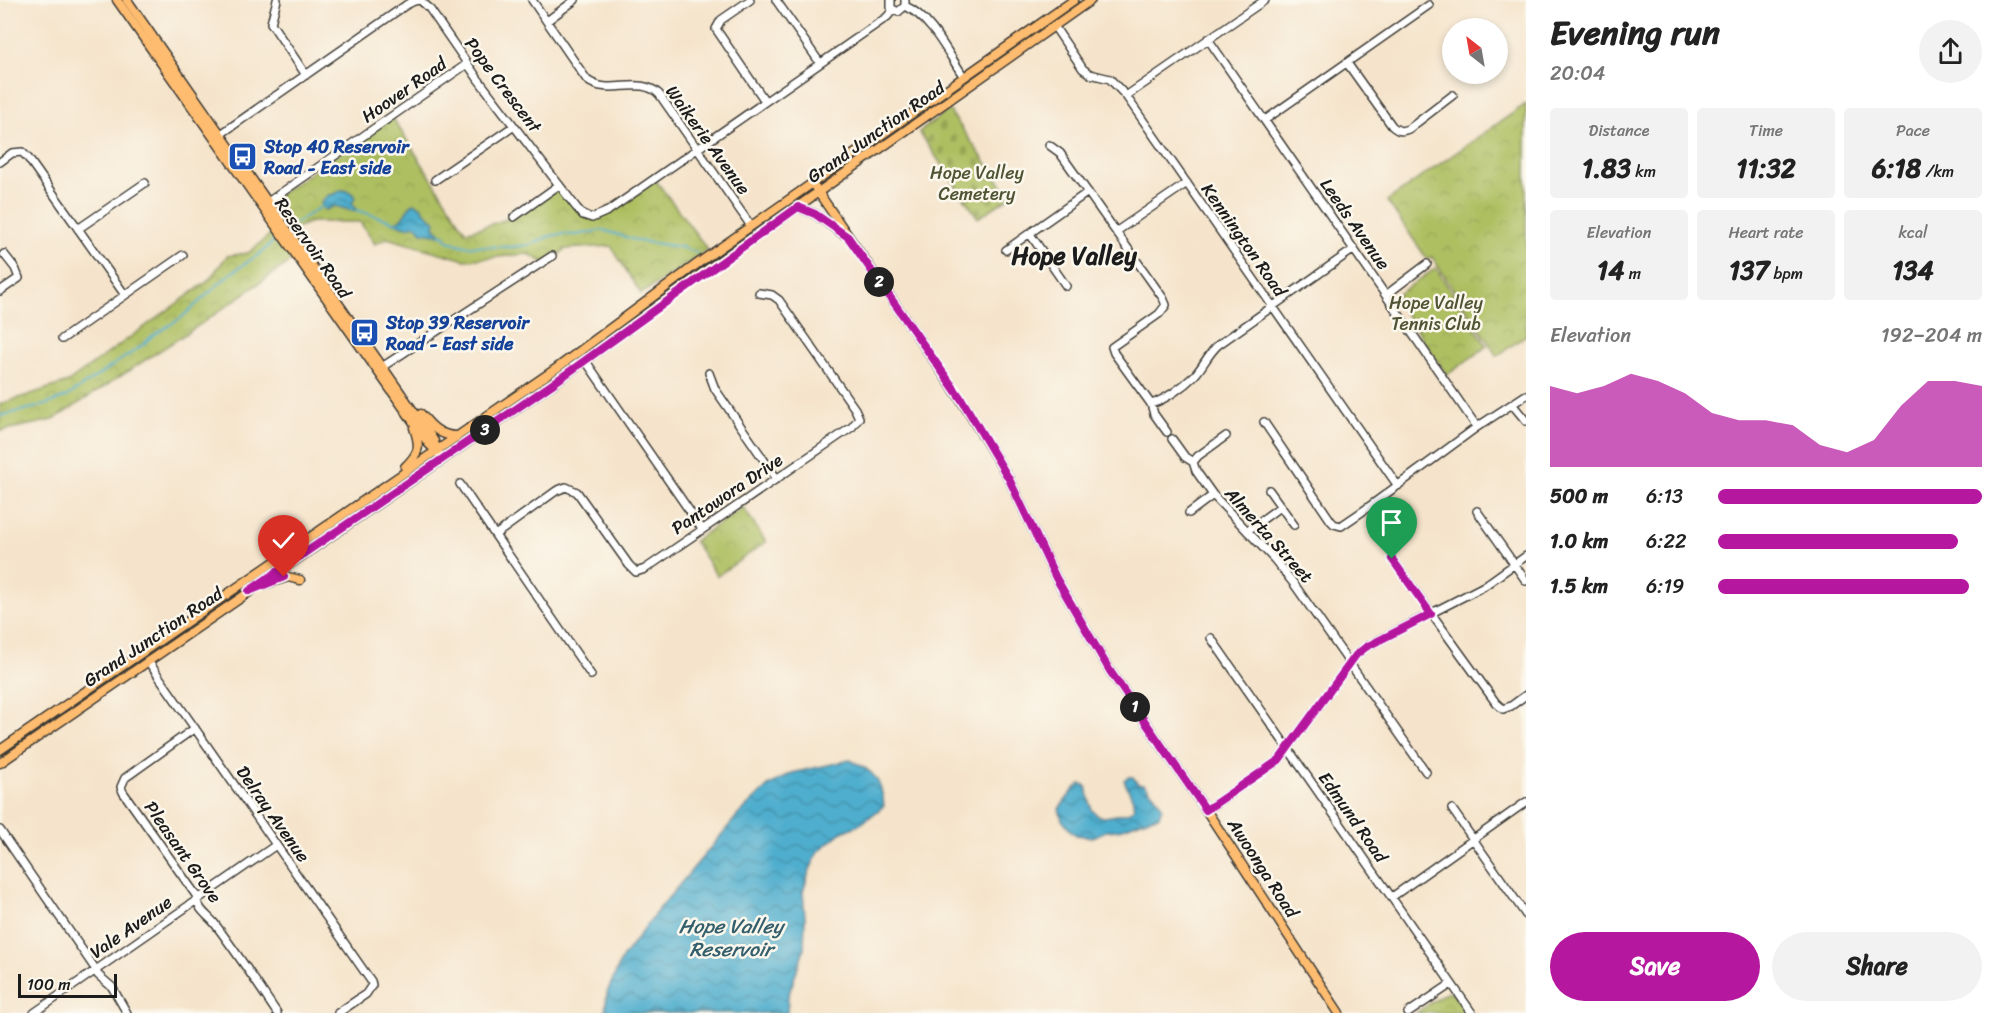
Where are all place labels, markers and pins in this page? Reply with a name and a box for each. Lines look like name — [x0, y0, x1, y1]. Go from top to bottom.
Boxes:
place label: Stop 40 Reservoir Road - East side — [263, 131, 410, 184]
bus stop icon: Stop 40 Reservoir Road - East side — [227, 141, 259, 173]
pin: 2 — [864, 267, 894, 297]
place label: Stop 39 Reservoir Road - East side — [385, 307, 530, 360]
bus stop icon: Stop 39 Reservoir Road - East side — [349, 317, 381, 349]
pin: 3 — [470, 415, 500, 445]
pin — [1366, 497, 1417, 559]
pin — [258, 515, 309, 577]
pin: 1 — [1120, 692, 1150, 722]

